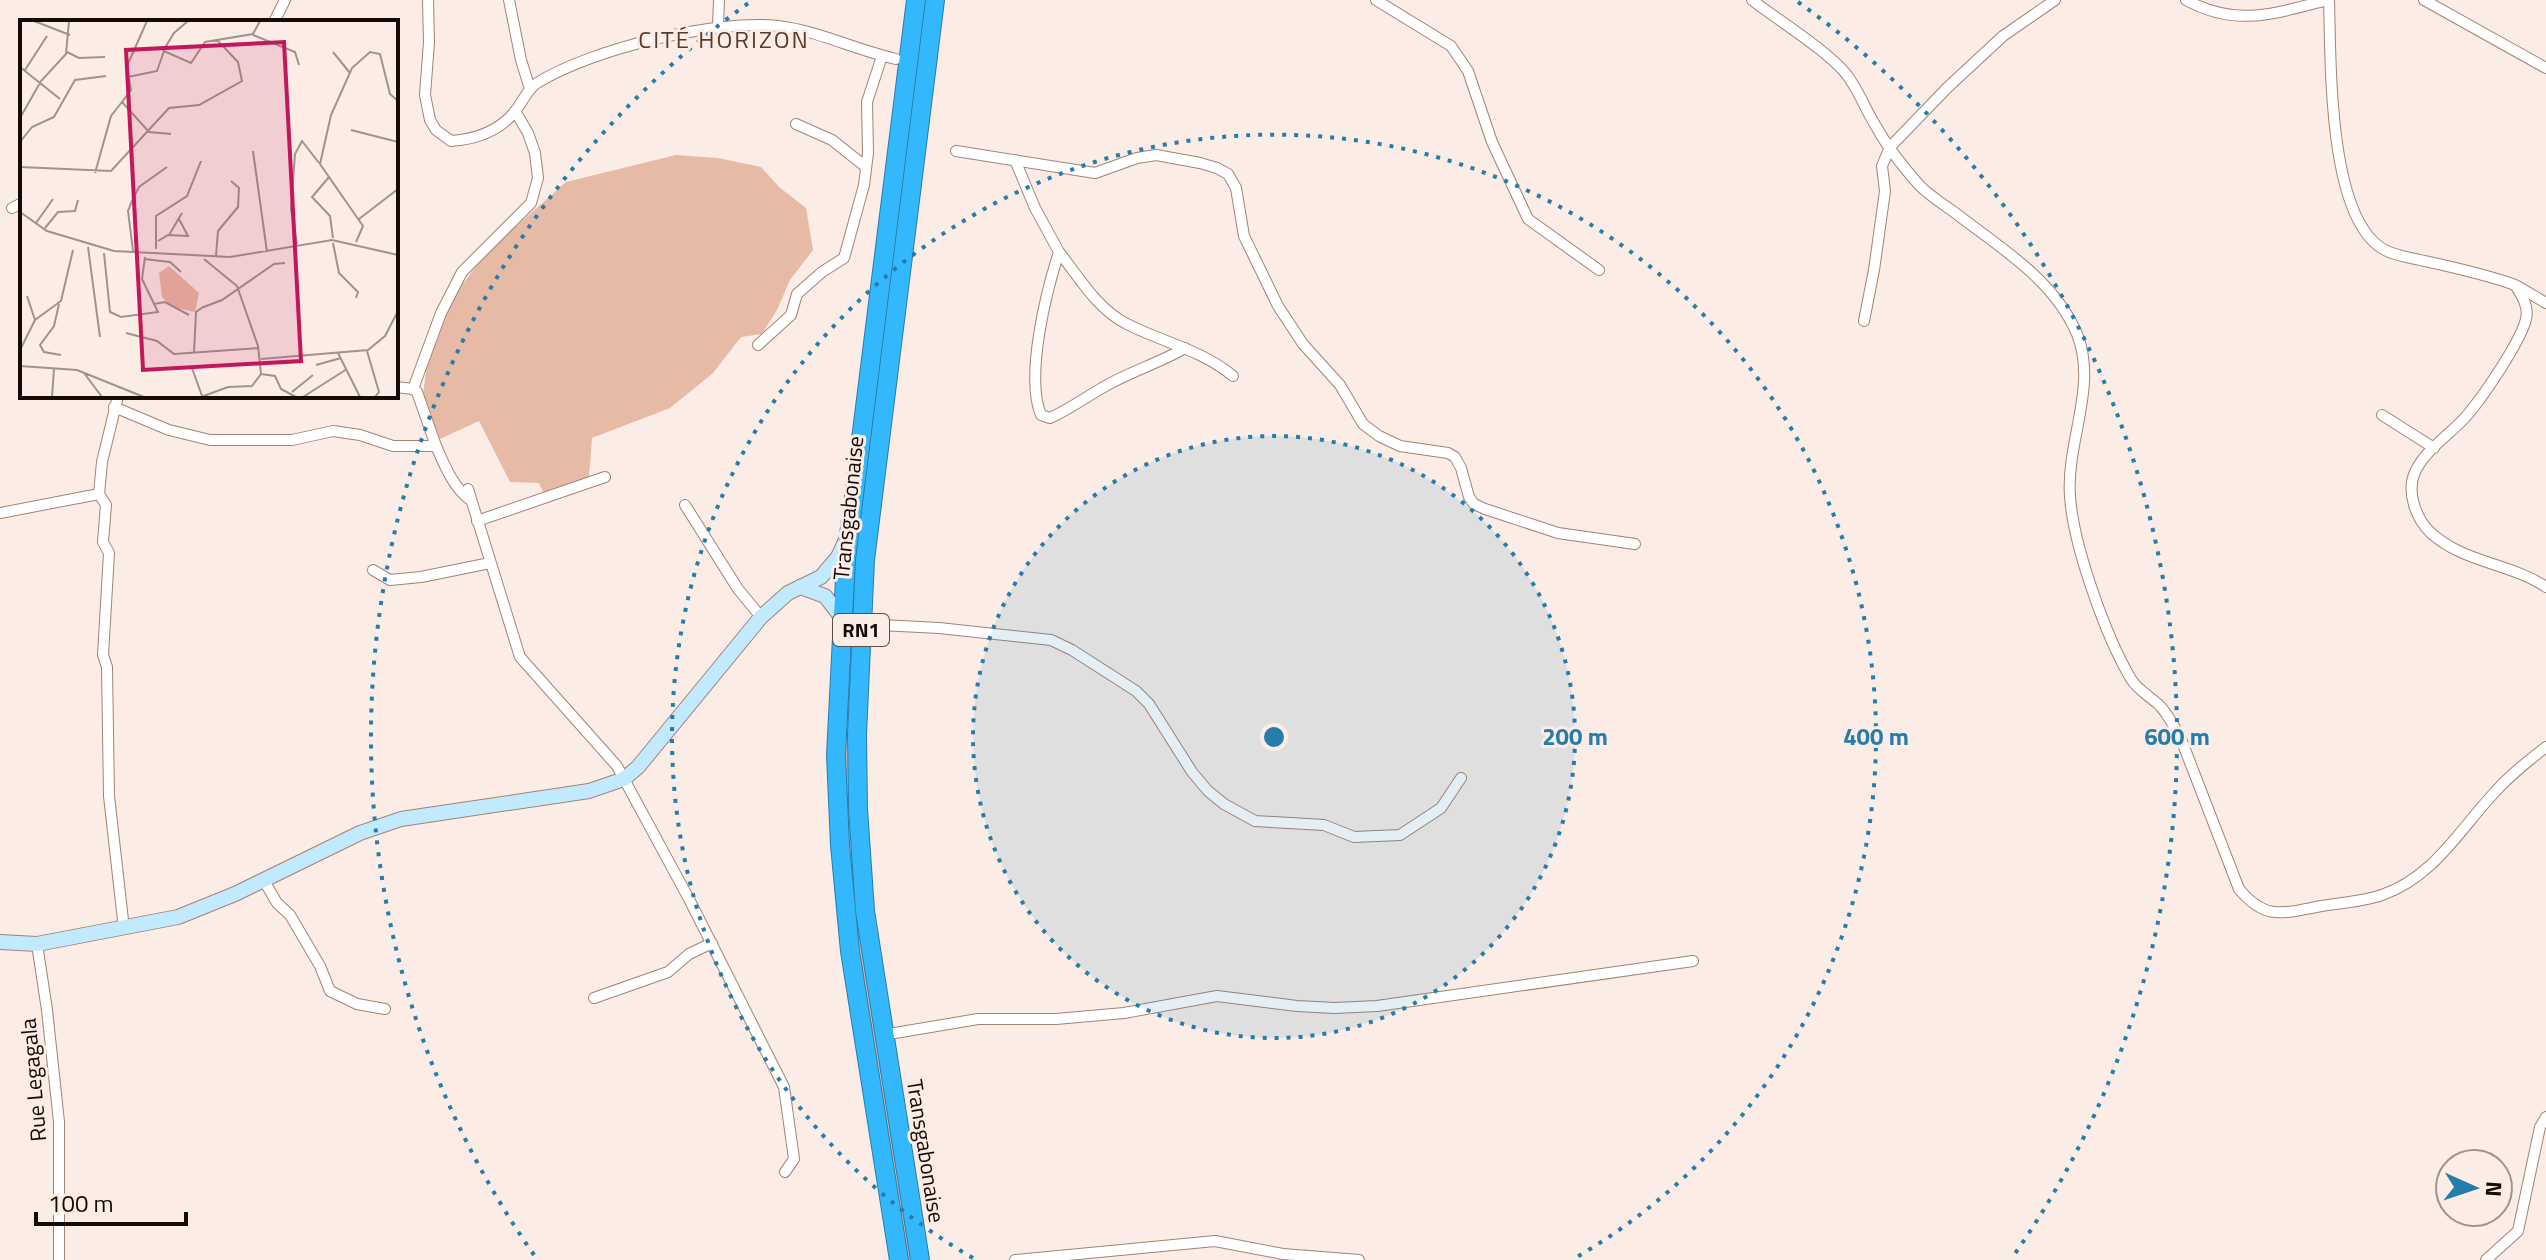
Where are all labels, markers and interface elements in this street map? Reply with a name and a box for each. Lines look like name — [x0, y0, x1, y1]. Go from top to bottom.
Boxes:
inset map — [20, 20, 398, 398]
district label: CITÉ HORIZON — [638, 21, 810, 57]
street label: Transgabonaise — [824, 434, 872, 582]
road number: RN1 — [833, 614, 889, 646]
text: 200 m — [1542, 718, 1608, 754]
text: 400 m — [1843, 718, 1909, 754]
text: 600 m — [2144, 718, 2210, 754]
centre of rings — [1260, 723, 1288, 751]
street label: Rue Legagala — [11, 1017, 55, 1143]
street label: Transgabonaise — [898, 1077, 954, 1225]
north arrow — [2434, 1148, 2514, 1228]
scale bar — [36, 1176, 186, 1226]
text: N — [2477, 1181, 2511, 1198]
text: 100 m — [48, 1185, 114, 1221]

